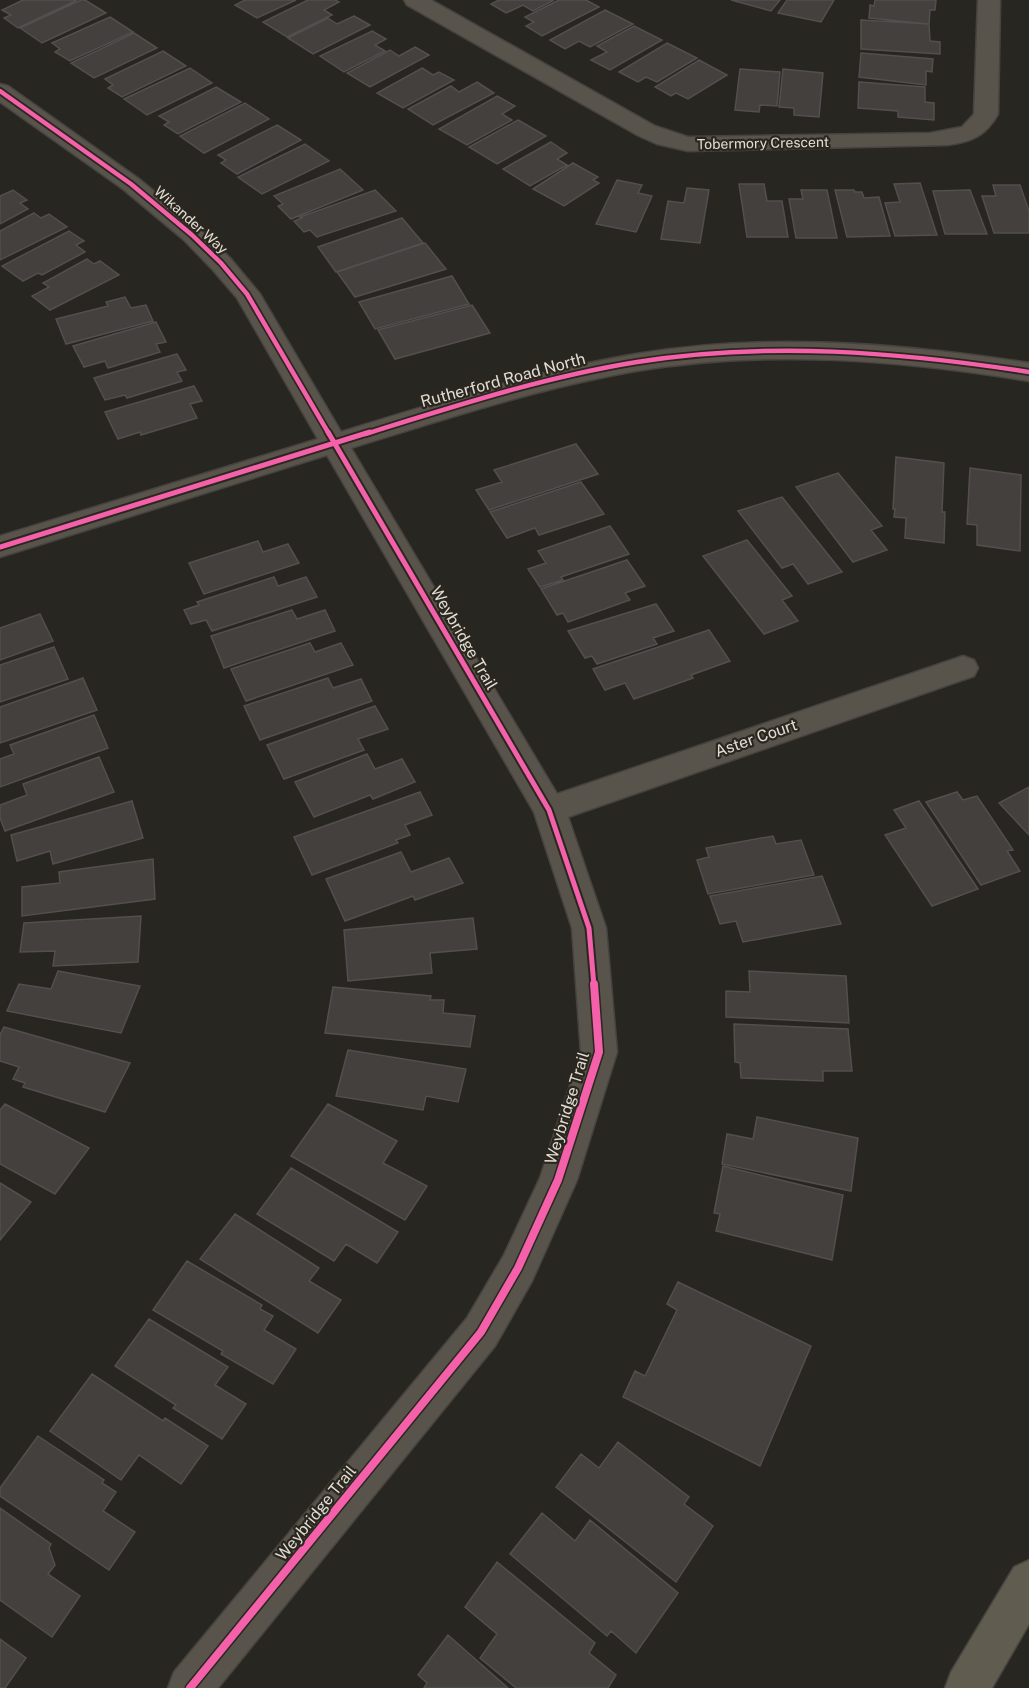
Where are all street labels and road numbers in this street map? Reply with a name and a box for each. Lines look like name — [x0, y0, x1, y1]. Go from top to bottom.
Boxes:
street label: Tobermory Crescent — [697, 134, 829, 152]
street label: Wikander Way — [151, 183, 231, 257]
street label: Rutherford Road North — [418, 349, 588, 411]
street label: Weybridge Trail — [427, 583, 501, 693]
street label: Aster Court — [712, 715, 800, 761]
street label: Weybridge Trail — [541, 1049, 593, 1167]
street label: Weybridge Trail — [272, 1462, 360, 1564]

